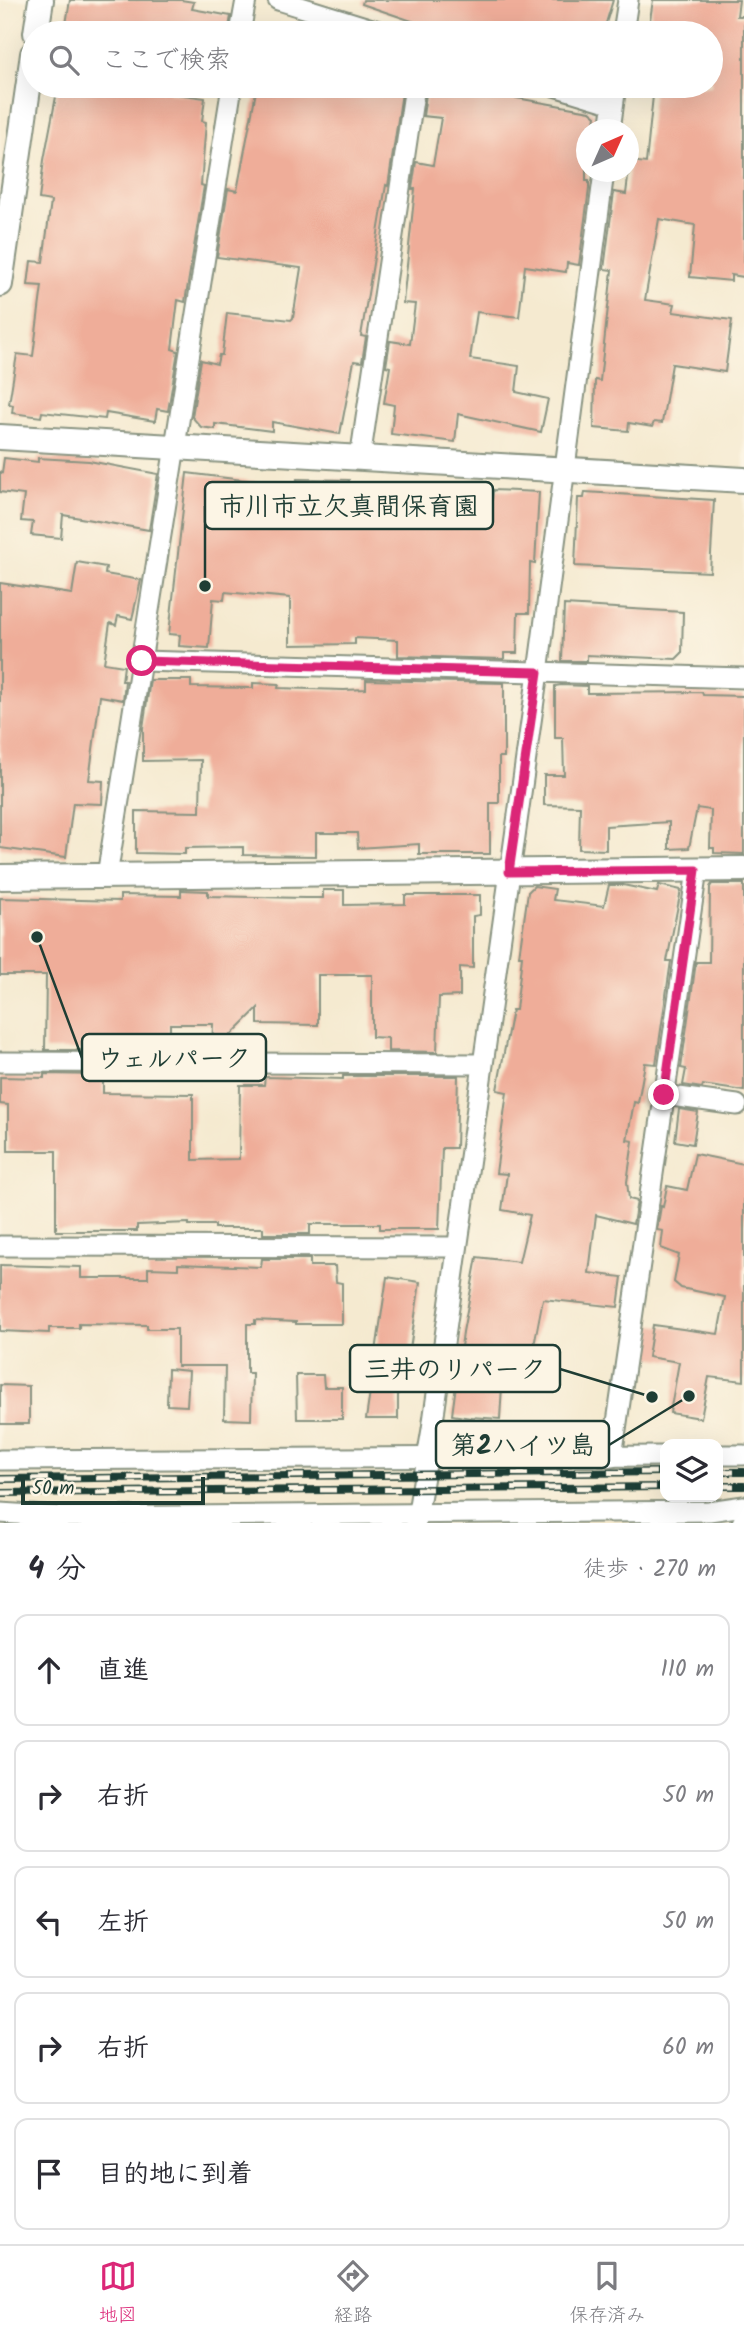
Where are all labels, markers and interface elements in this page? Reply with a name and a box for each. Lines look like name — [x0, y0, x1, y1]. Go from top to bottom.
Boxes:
search box — [21, 21, 723, 98]
text: ここで検索 — [101, 40, 231, 82]
icon: search — [45, 41, 83, 79]
north arrow — [576, 119, 639, 182]
callout: 市川市立欠真間保育園 — [205, 482, 493, 529]
text: 市川市立欠真間保育園 — [219, 487, 479, 529]
route start — [126, 645, 157, 676]
callout: ウェルパーク — [82, 1034, 266, 1081]
text: ウェルパーク — [97, 1039, 251, 1081]
route end — [648, 1079, 679, 1110]
callout: 三井のリパーク — [350, 1345, 560, 1392]
text: 三井のリパーク — [364, 1350, 546, 1392]
callout: 第2ハイツ島 — [436, 1421, 609, 1468]
text: 第2ハイツ島 — [450, 1426, 596, 1468]
map controls — [660, 1439, 723, 1502]
button: layers — [660, 1439, 723, 1502]
scale bar — [21, 1474, 205, 1506]
text: 50 m — [32, 1474, 74, 1504]
text: 4 分 — [28, 1546, 86, 1594]
text: 徒歩 · 270 m — [583, 1552, 716, 1588]
text: 直進 — [97, 1650, 149, 1692]
icon: ahead — [30, 1651, 68, 1689]
text: 110 m — [661, 1652, 714, 1688]
text: 右折 — [97, 1776, 149, 1818]
icon: right — [30, 1777, 68, 1815]
text: 50 m — [663, 1778, 714, 1814]
text: 左折 — [97, 1902, 149, 1944]
icon: left — [30, 1903, 68, 1941]
text: 50 m — [663, 1904, 714, 1940]
text: 右折 — [97, 2028, 149, 2070]
icon: right — [30, 2029, 68, 2067]
text: 60 m — [662, 2030, 714, 2066]
text: 目的地に到着 — [97, 2154, 253, 2196]
icon: arrive — [30, 2155, 68, 2193]
tab: 地図 — [99, 2257, 137, 2331]
tab: 経路 — [334, 2257, 372, 2331]
tab: 保存済み — [569, 2257, 645, 2331]

